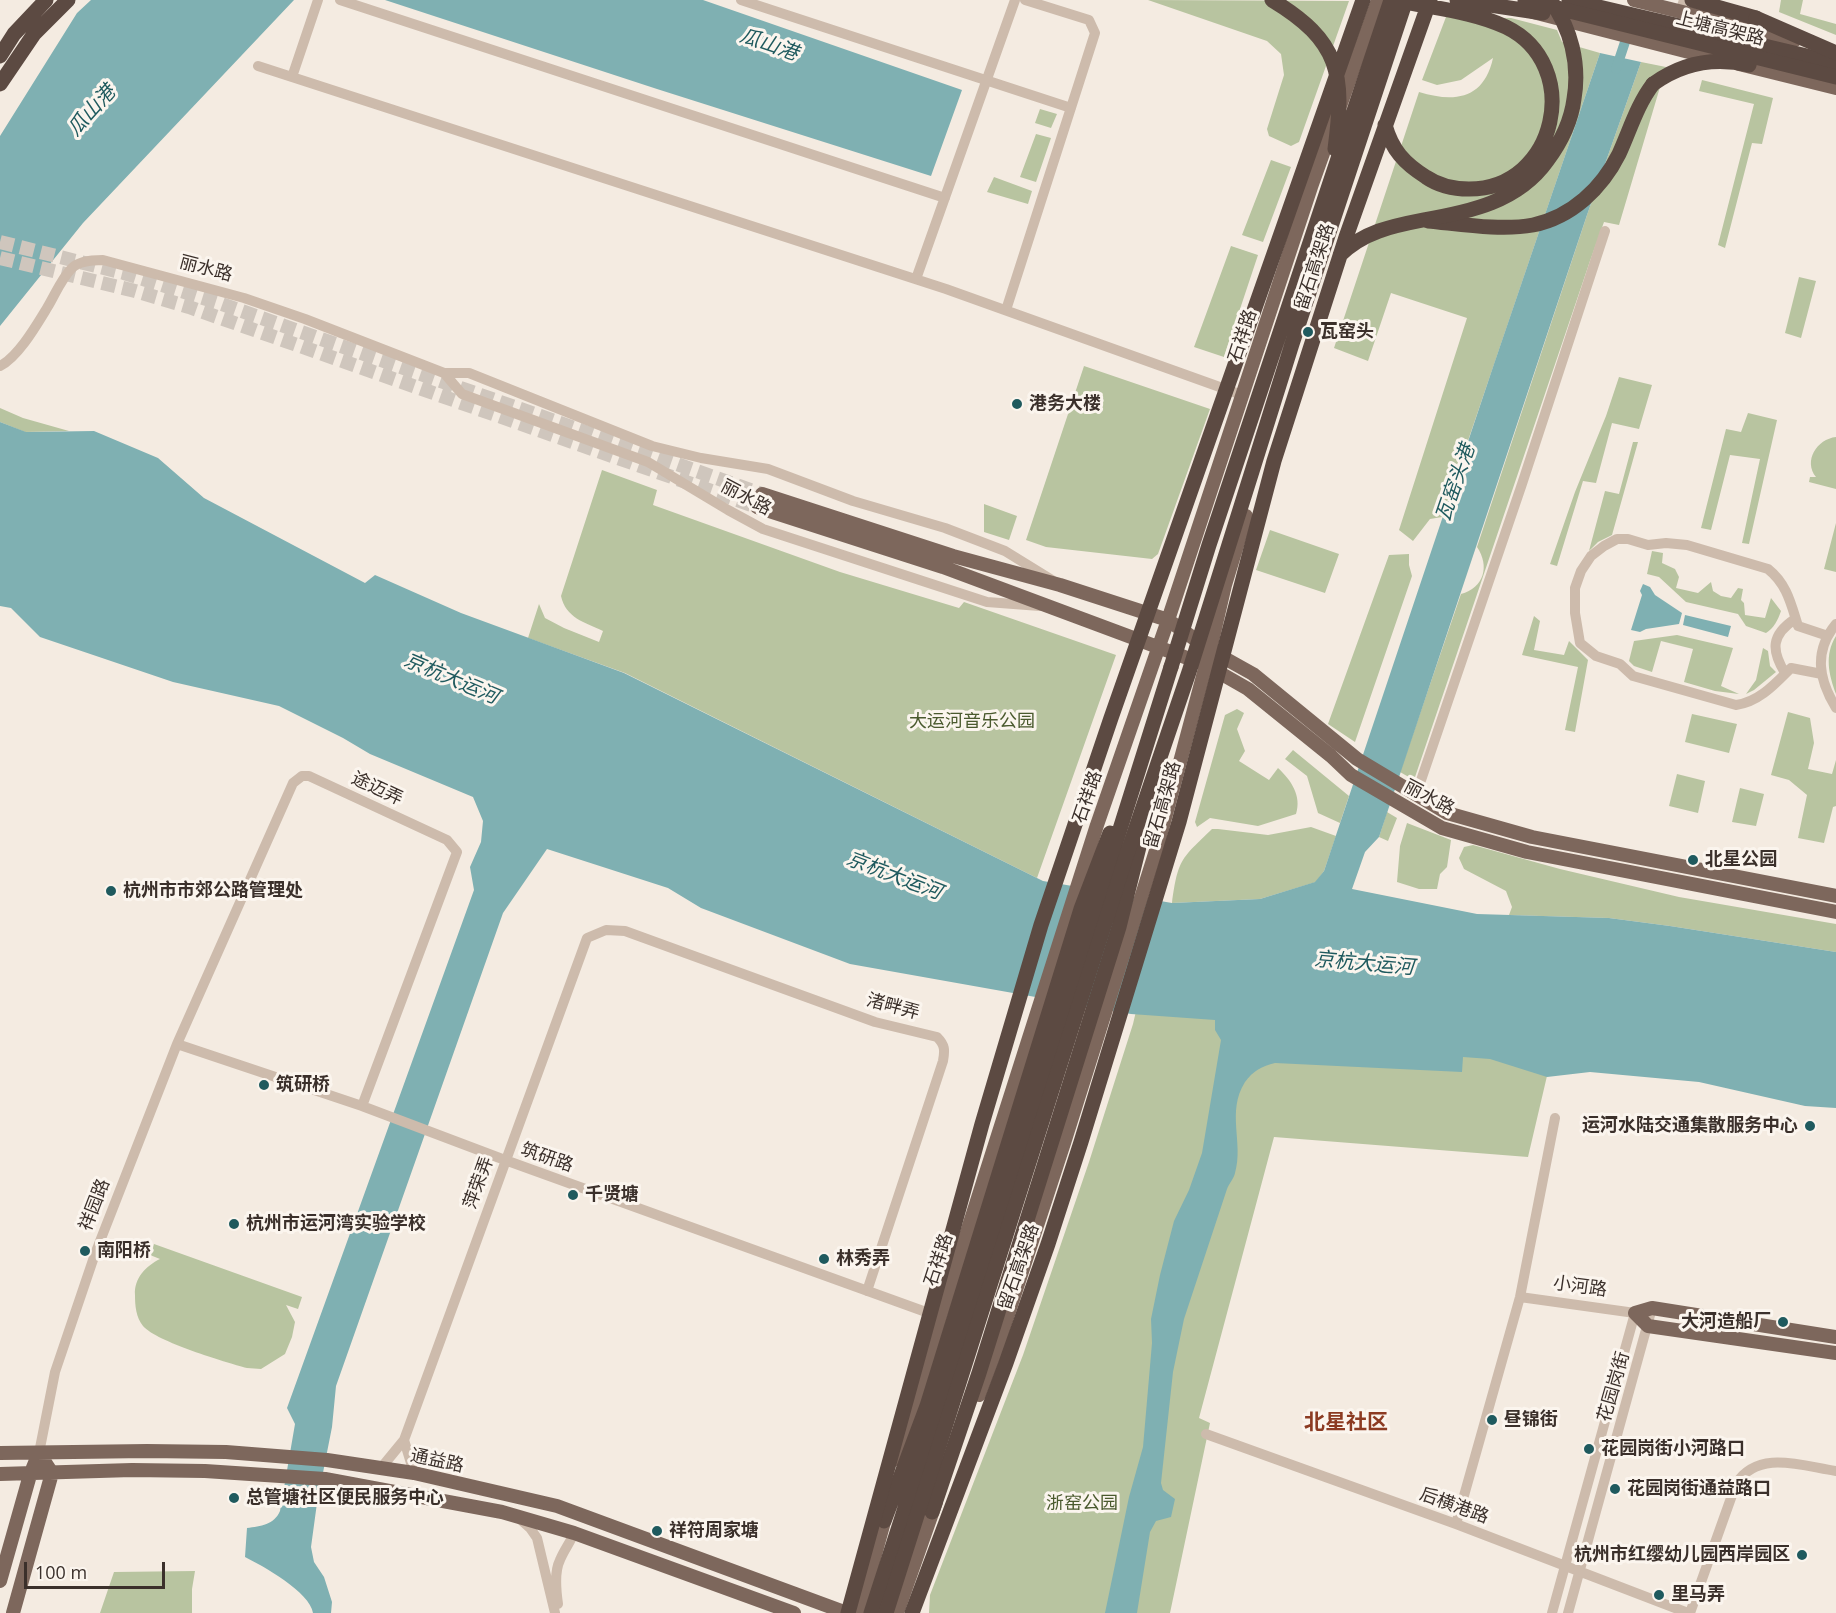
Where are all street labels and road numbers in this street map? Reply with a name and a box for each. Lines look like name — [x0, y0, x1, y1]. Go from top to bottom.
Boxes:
street label: 上塘高架路 — [1674, 8, 1766, 50]
street label: 留石高架路 — [1291, 221, 1339, 313]
street label: 丽水路 — [177, 252, 235, 286]
street label: 石祥路 — [1224, 307, 1262, 365]
street label: 丽水路 — [717, 476, 775, 520]
street label: 留石高架路 — [1140, 759, 1186, 851]
street label: 途迈弄 — [348, 768, 406, 810]
street label: 石祥路 — [1069, 768, 1107, 826]
street label: 丽水路 — [1400, 776, 1458, 820]
street label: 渚畔弄 — [864, 990, 922, 1024]
street label: 筑研路 — [518, 1139, 576, 1177]
street label: 萍荣弄 — [460, 1154, 498, 1212]
street label: 祥园路 — [75, 1176, 115, 1234]
street label: 留石高架路 — [994, 1221, 1044, 1313]
street label: 石祥路 — [920, 1231, 958, 1289]
street label: 小河路 — [1552, 1273, 1608, 1301]
street label: 花园岗街 — [1594, 1349, 1634, 1425]
street label: 通益路 — [408, 1445, 466, 1477]
street label: 后横港路 — [1416, 1484, 1492, 1528]

